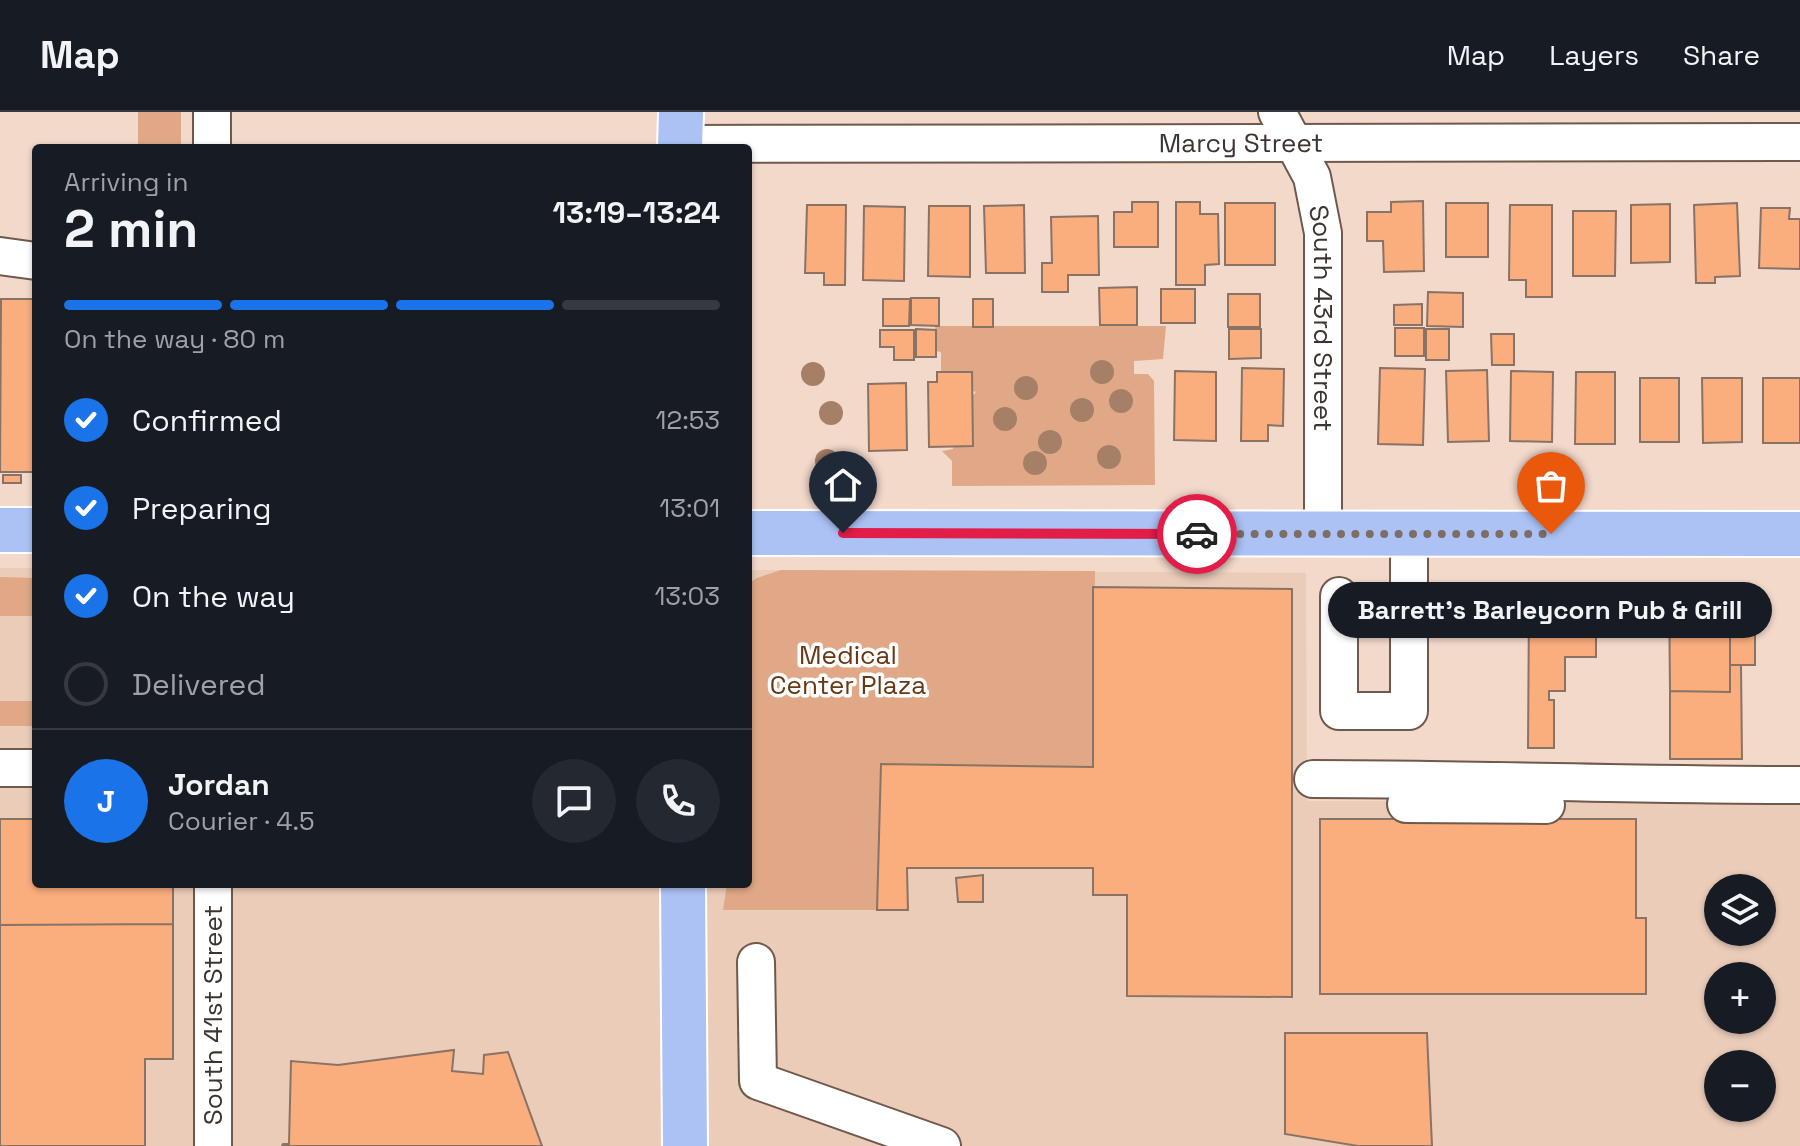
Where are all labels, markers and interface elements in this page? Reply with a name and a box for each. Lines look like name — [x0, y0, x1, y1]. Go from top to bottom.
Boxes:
text: Map — [40, 31, 120, 79]
text: Map — [1447, 37, 1505, 73]
text: Layers — [1549, 37, 1639, 73]
text: Share — [1683, 37, 1760, 73]
street label: Marcy Street — [1159, 126, 1323, 160]
text: Arriving in — [64, 165, 188, 199]
text: 13:19–13:24 — [552, 193, 720, 232]
text: 2 min — [64, 196, 198, 262]
street label: South 43rd Street — [1301, 202, 1340, 432]
text: On the way · 80 m — [64, 322, 285, 356]
icon: check — [64, 398, 108, 442]
text: Confirmed — [132, 401, 282, 440]
text: 12:53 — [656, 403, 720, 437]
pin — [809, 451, 877, 533]
pin — [1517, 452, 1585, 534]
icon: home — [821, 463, 865, 507]
icon: bag — [1529, 464, 1573, 508]
icon: check — [64, 486, 108, 530]
text: Preparing — [132, 489, 271, 528]
text: 13:01 — [659, 491, 720, 525]
courier — [1157, 494, 1237, 574]
icon: car — [1175, 512, 1219, 556]
icon: check — [64, 574, 108, 618]
text: On the way — [132, 577, 295, 616]
text: 13:03 — [654, 579, 720, 613]
callout: Barrett's Barleycorn Pub & Grill — [1329, 582, 1773, 638]
text: Barrett's Barleycorn Pub & Grill — [1357, 593, 1743, 627]
park label: Medical Center Plaza — [770, 638, 926, 702]
text: Delivered — [132, 665, 266, 704]
button: chat — [532, 759, 616, 843]
button: phone — [636, 759, 720, 843]
text: Jordan — [168, 765, 270, 804]
text: J — [97, 782, 115, 821]
text: Courier · 4.5 — [168, 804, 315, 838]
map controls — [1704, 874, 1776, 1122]
button: layers — [1704, 874, 1776, 946]
street label: South 41st Street — [196, 905, 230, 1125]
button: + — [1704, 962, 1776, 1034]
button: − — [1704, 1050, 1776, 1122]

